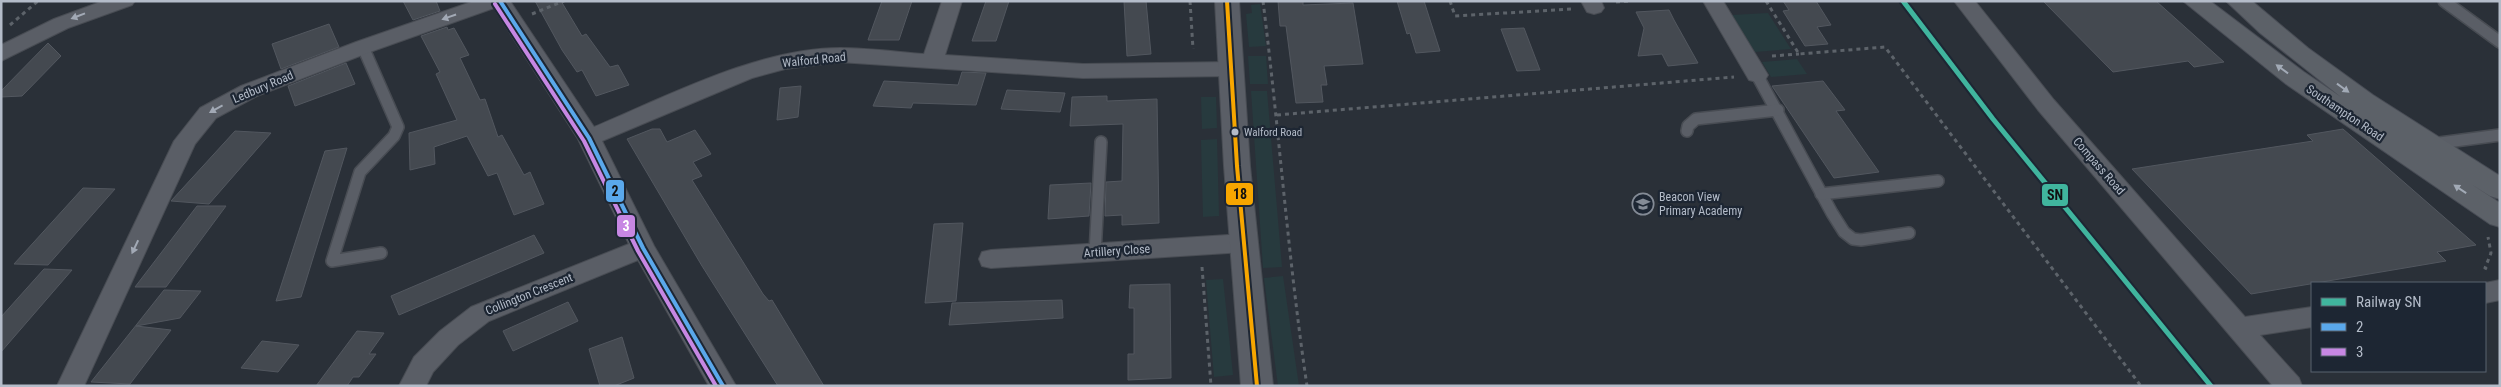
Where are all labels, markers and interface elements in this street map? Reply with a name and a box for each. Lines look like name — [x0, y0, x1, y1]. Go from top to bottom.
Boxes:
one-way arrow — [71, 13, 85, 21]
one-way arrow — [441, 14, 456, 21]
street label: Walford Road — [782, 50, 846, 70]
one-way arrow — [2275, 64, 2288, 74]
street label: Ledbury Road — [231, 68, 296, 106]
street label: Southampton Road — [2304, 82, 2386, 144]
one-way arrow — [2336, 83, 2350, 93]
one-way arrow — [210, 104, 223, 113]
place label: Walford Road — [1244, 126, 1302, 139]
marker: Walford Road — [1230, 127, 1240, 137]
street label: Compass Road — [2070, 134, 2128, 198]
line badge: 2 — [605, 179, 625, 203]
line badge: 18 — [1225, 182, 1254, 206]
text: 2 — [611, 183, 619, 199]
line badge: SN — [2041, 183, 2069, 207]
one-way arrow — [2453, 184, 2466, 194]
text: 18 — [1233, 186, 1247, 202]
text: SN — [2047, 187, 2063, 203]
place label: Beacon View Primary Academy — [1659, 190, 1742, 218]
school or university icon: Beacon View Primary Academy — [1631, 192, 1655, 216]
line badge: 3 — [616, 214, 636, 238]
text: 3 — [622, 218, 630, 234]
one-way arrow — [131, 240, 139, 254]
street label: Artillery Close — [1083, 242, 1151, 260]
street label: Collington Crescent — [483, 270, 575, 318]
legend — [2311, 282, 2486, 372]
text: Railway SN — [2356, 293, 2422, 311]
text: 2 — [2356, 318, 2363, 336]
text: 3 — [2356, 343, 2363, 361]

